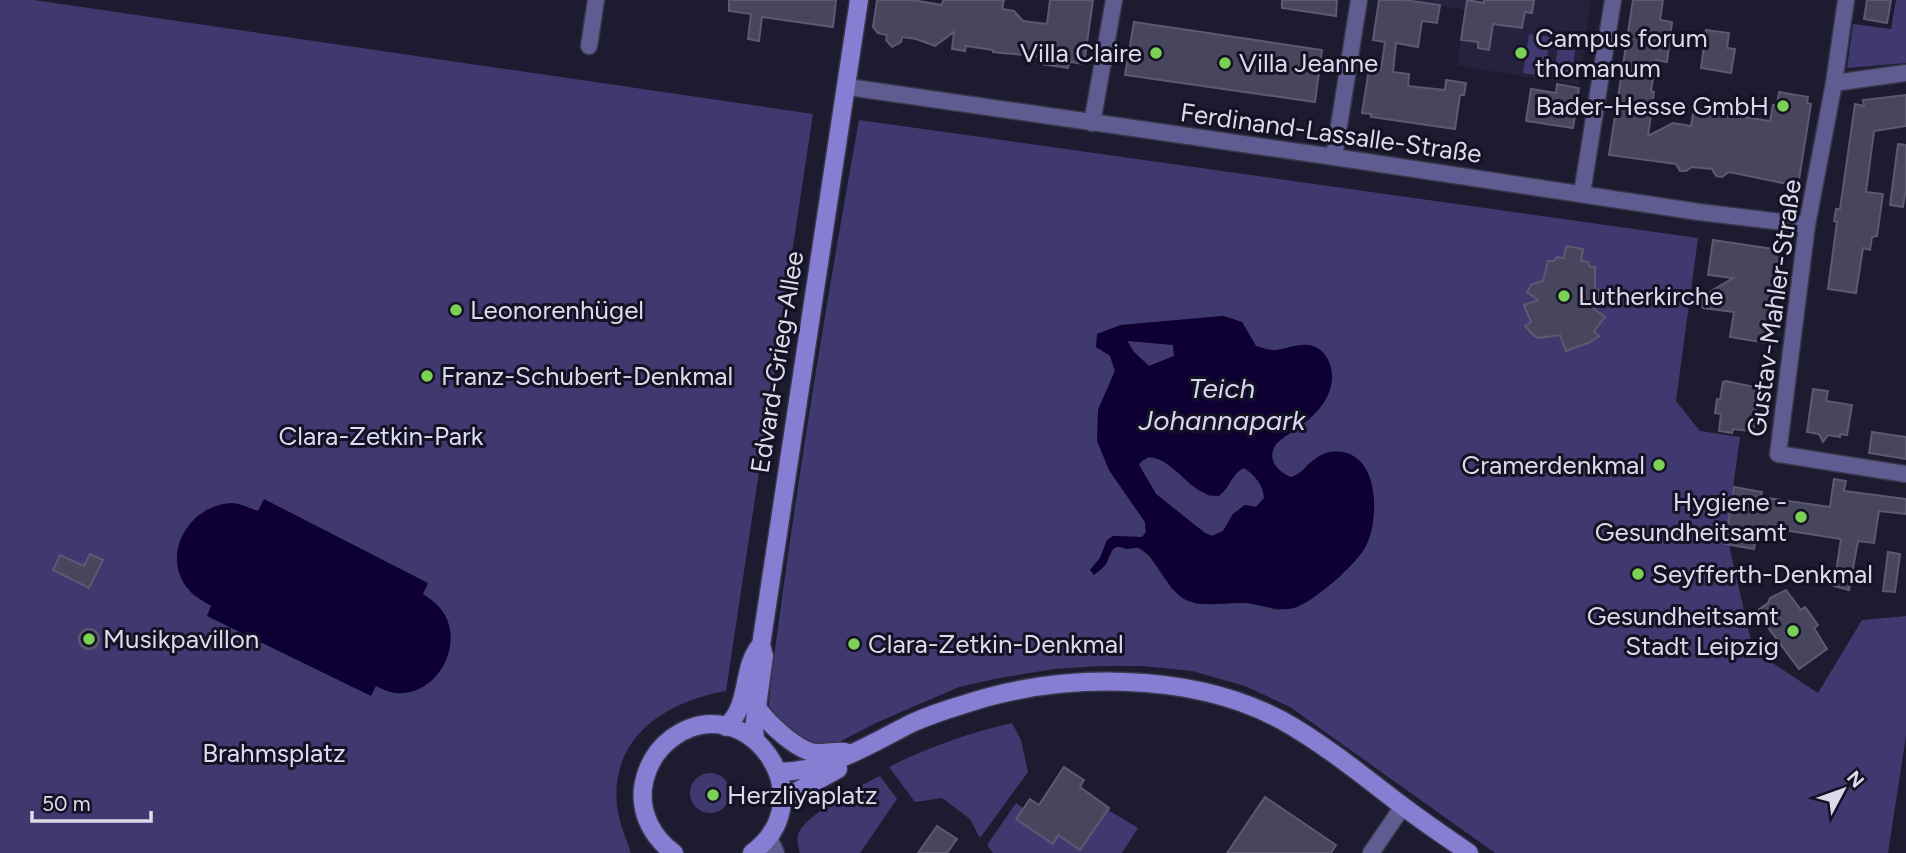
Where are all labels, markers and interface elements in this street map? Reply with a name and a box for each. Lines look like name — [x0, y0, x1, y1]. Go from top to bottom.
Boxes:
place label: Campus forum thomanum — [1535, 22, 1708, 84]
place label: Villa Claire — [1020, 37, 1142, 69]
marker: Villa Claire — [1148, 45, 1164, 61]
marker: Campus forum thomanum — [1513, 45, 1529, 61]
place label: Villa Jeanne — [1239, 47, 1378, 79]
marker: Villa Jeanne — [1217, 55, 1233, 71]
place label: Bader-Hesse GmbH — [1536, 90, 1769, 122]
street label: Ferdinand-Lassalle-Straße — [1178, 96, 1484, 170]
marker: Bader-Hesse GmbH — [1775, 98, 1791, 114]
street label: Gustav-Mahler-Straße — [1740, 177, 1808, 439]
street label: Edvard-Grieg-Allee — [744, 249, 810, 475]
place label: Lutherkirche — [1578, 280, 1724, 312]
marker: Lutherkirche — [1556, 288, 1572, 304]
place label: Leonorenhügel — [470, 294, 644, 326]
marker: Leonorenhügel — [448, 302, 464, 318]
place label: Franz-Schubert-Denkmal — [441, 360, 733, 392]
marker: Franz-Schubert-Denkmal — [419, 368, 435, 384]
water label: Teich Johannapark — [1138, 371, 1307, 437]
park label: Clara-Zetkin-Park — [279, 420, 484, 452]
place label: Cramerdenkmal — [1461, 449, 1645, 481]
marker: Cramerdenkmal — [1651, 457, 1667, 473]
place label: Hygiene - Gesundheitsamt — [1595, 486, 1787, 548]
marker: Hygiene - Gesundheitsamt — [1793, 509, 1809, 525]
place label: Seyfferth-Denkmal — [1652, 558, 1873, 590]
marker: Seyfferth-Denkmal — [1630, 566, 1646, 582]
place label: Gesundheitsamt Stadt Leipzig — [1587, 600, 1779, 662]
place label: Musikpavillon — [103, 623, 259, 655]
marker: Gesundheitsamt Stadt Leipzig — [1785, 623, 1801, 639]
place label: Clara-Zetkin-Denkmal — [868, 628, 1124, 660]
marker: Musikpavillon — [81, 631, 97, 647]
marker: Clara-Zetkin-Denkmal — [846, 636, 862, 652]
park label: Brahmsplatz — [202, 737, 346, 769]
north arrow — [1808, 755, 1878, 825]
text: N — [1842, 766, 1869, 792]
place label: Herzliyaplatz — [727, 779, 878, 811]
scale bar — [32, 780, 150, 824]
marker: Herzliyaplatz — [705, 787, 721, 803]
text: 50 m — [42, 791, 91, 816]

